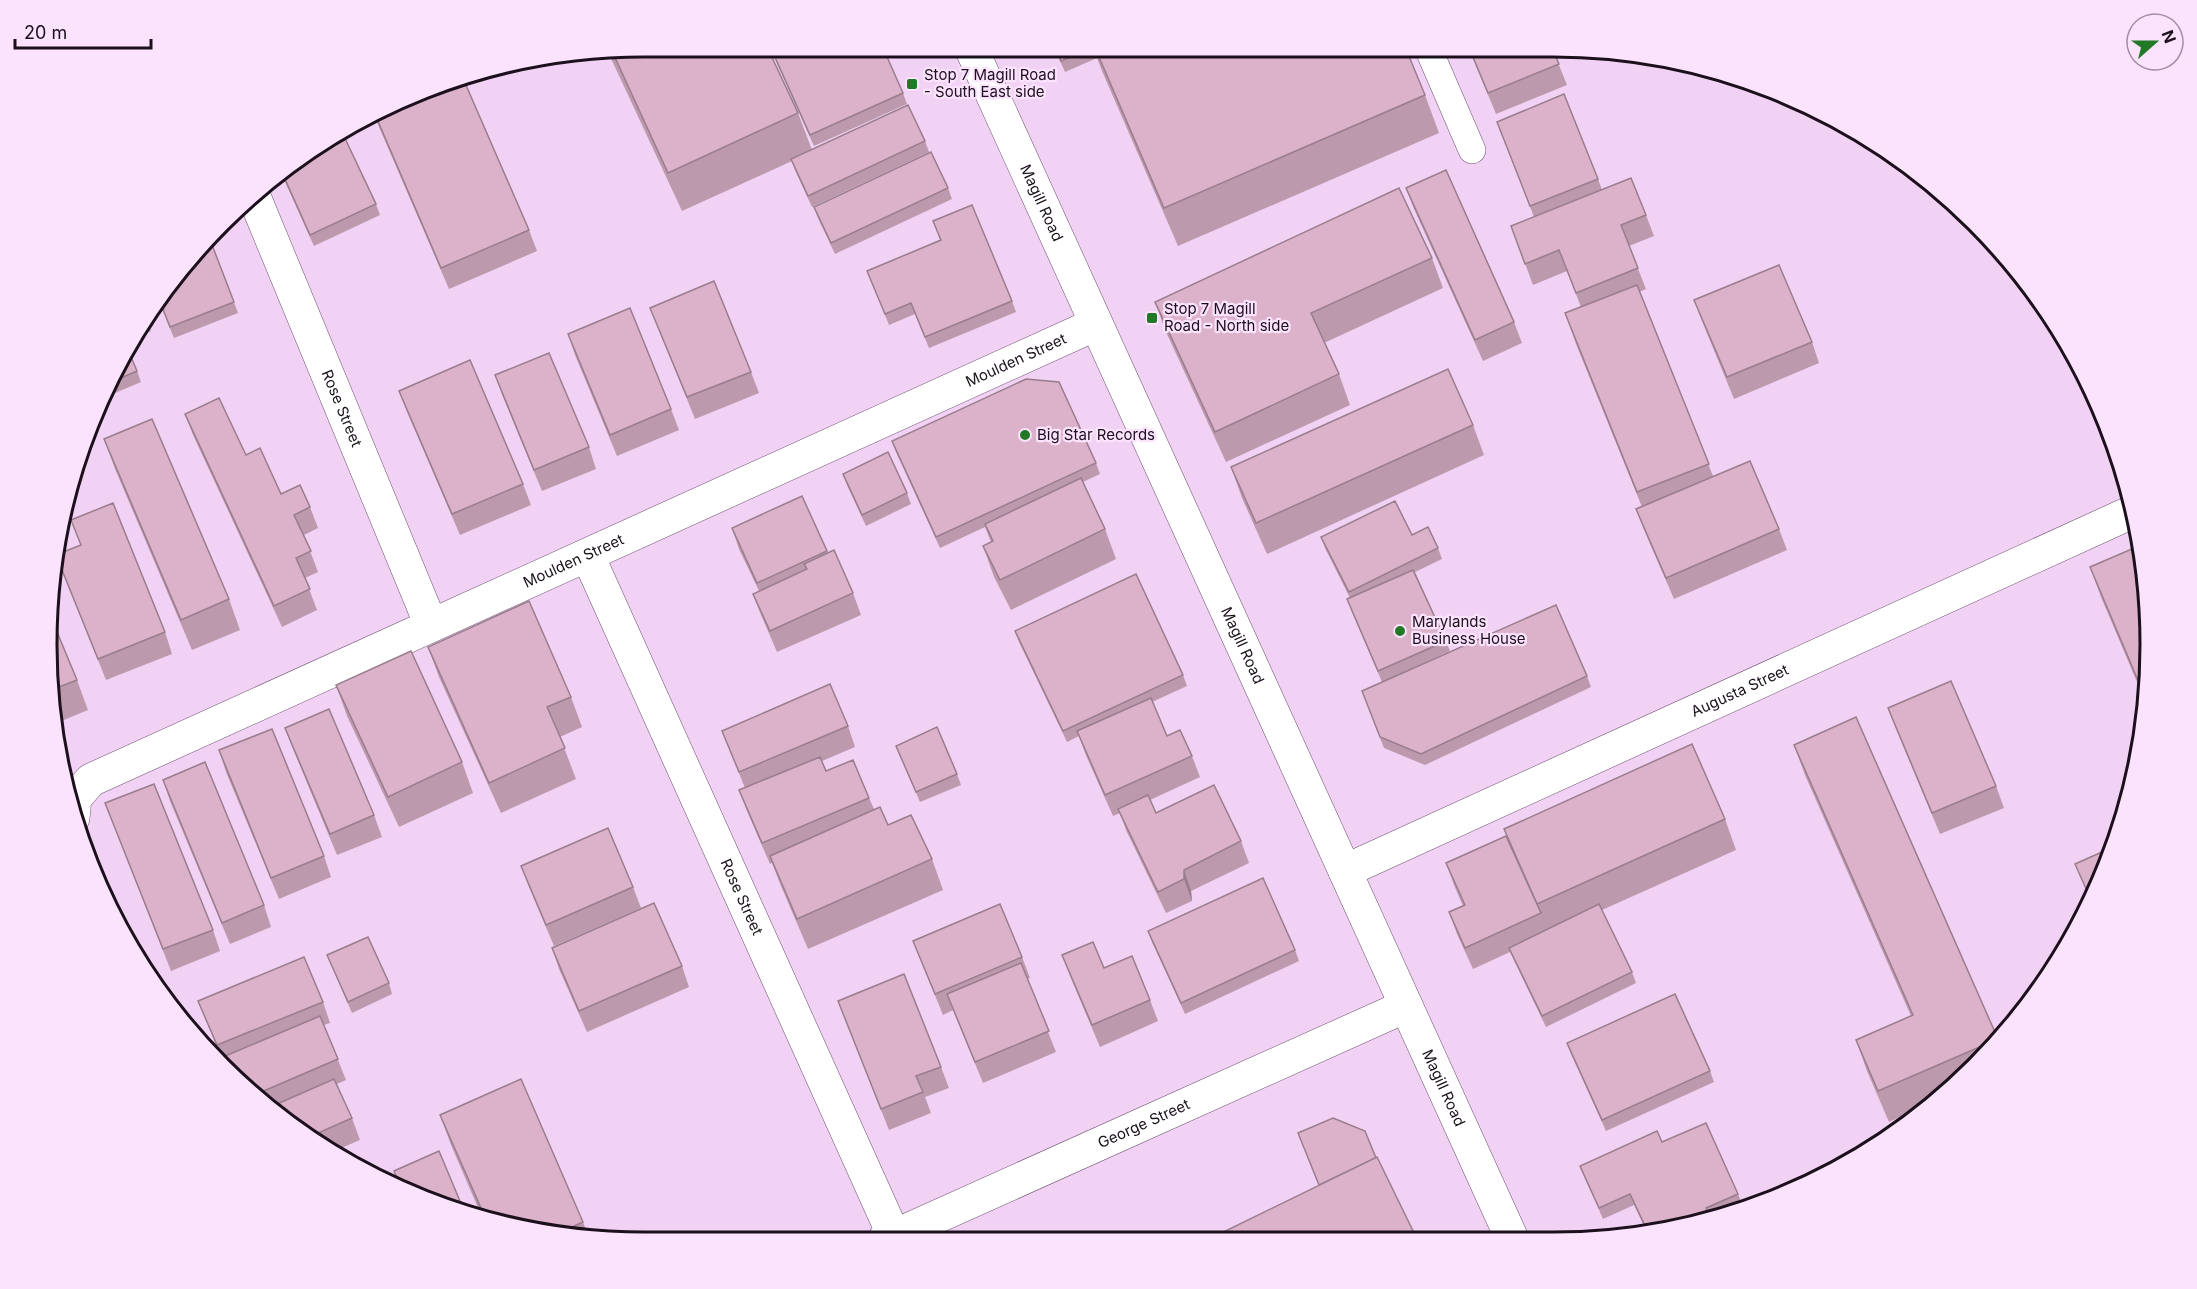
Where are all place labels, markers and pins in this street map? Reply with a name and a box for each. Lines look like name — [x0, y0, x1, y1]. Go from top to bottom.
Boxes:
place label: Stop 7 Magill Road - South East side — [924, 65, 1056, 101]
marker: Stop 7 Magill Road - South East side — [905, 77, 919, 91]
place label: Stop 7 Magill Road - North side — [1164, 299, 1289, 335]
marker: Stop 7 Magill Road - North side — [1145, 311, 1159, 325]
place label: Big Star Records — [1037, 425, 1155, 444]
marker: Big Star Records — [1018, 428, 1032, 442]
place label: Marylands Business House — [1412, 612, 1526, 648]
marker: Marylands Business House — [1393, 624, 1407, 638]

